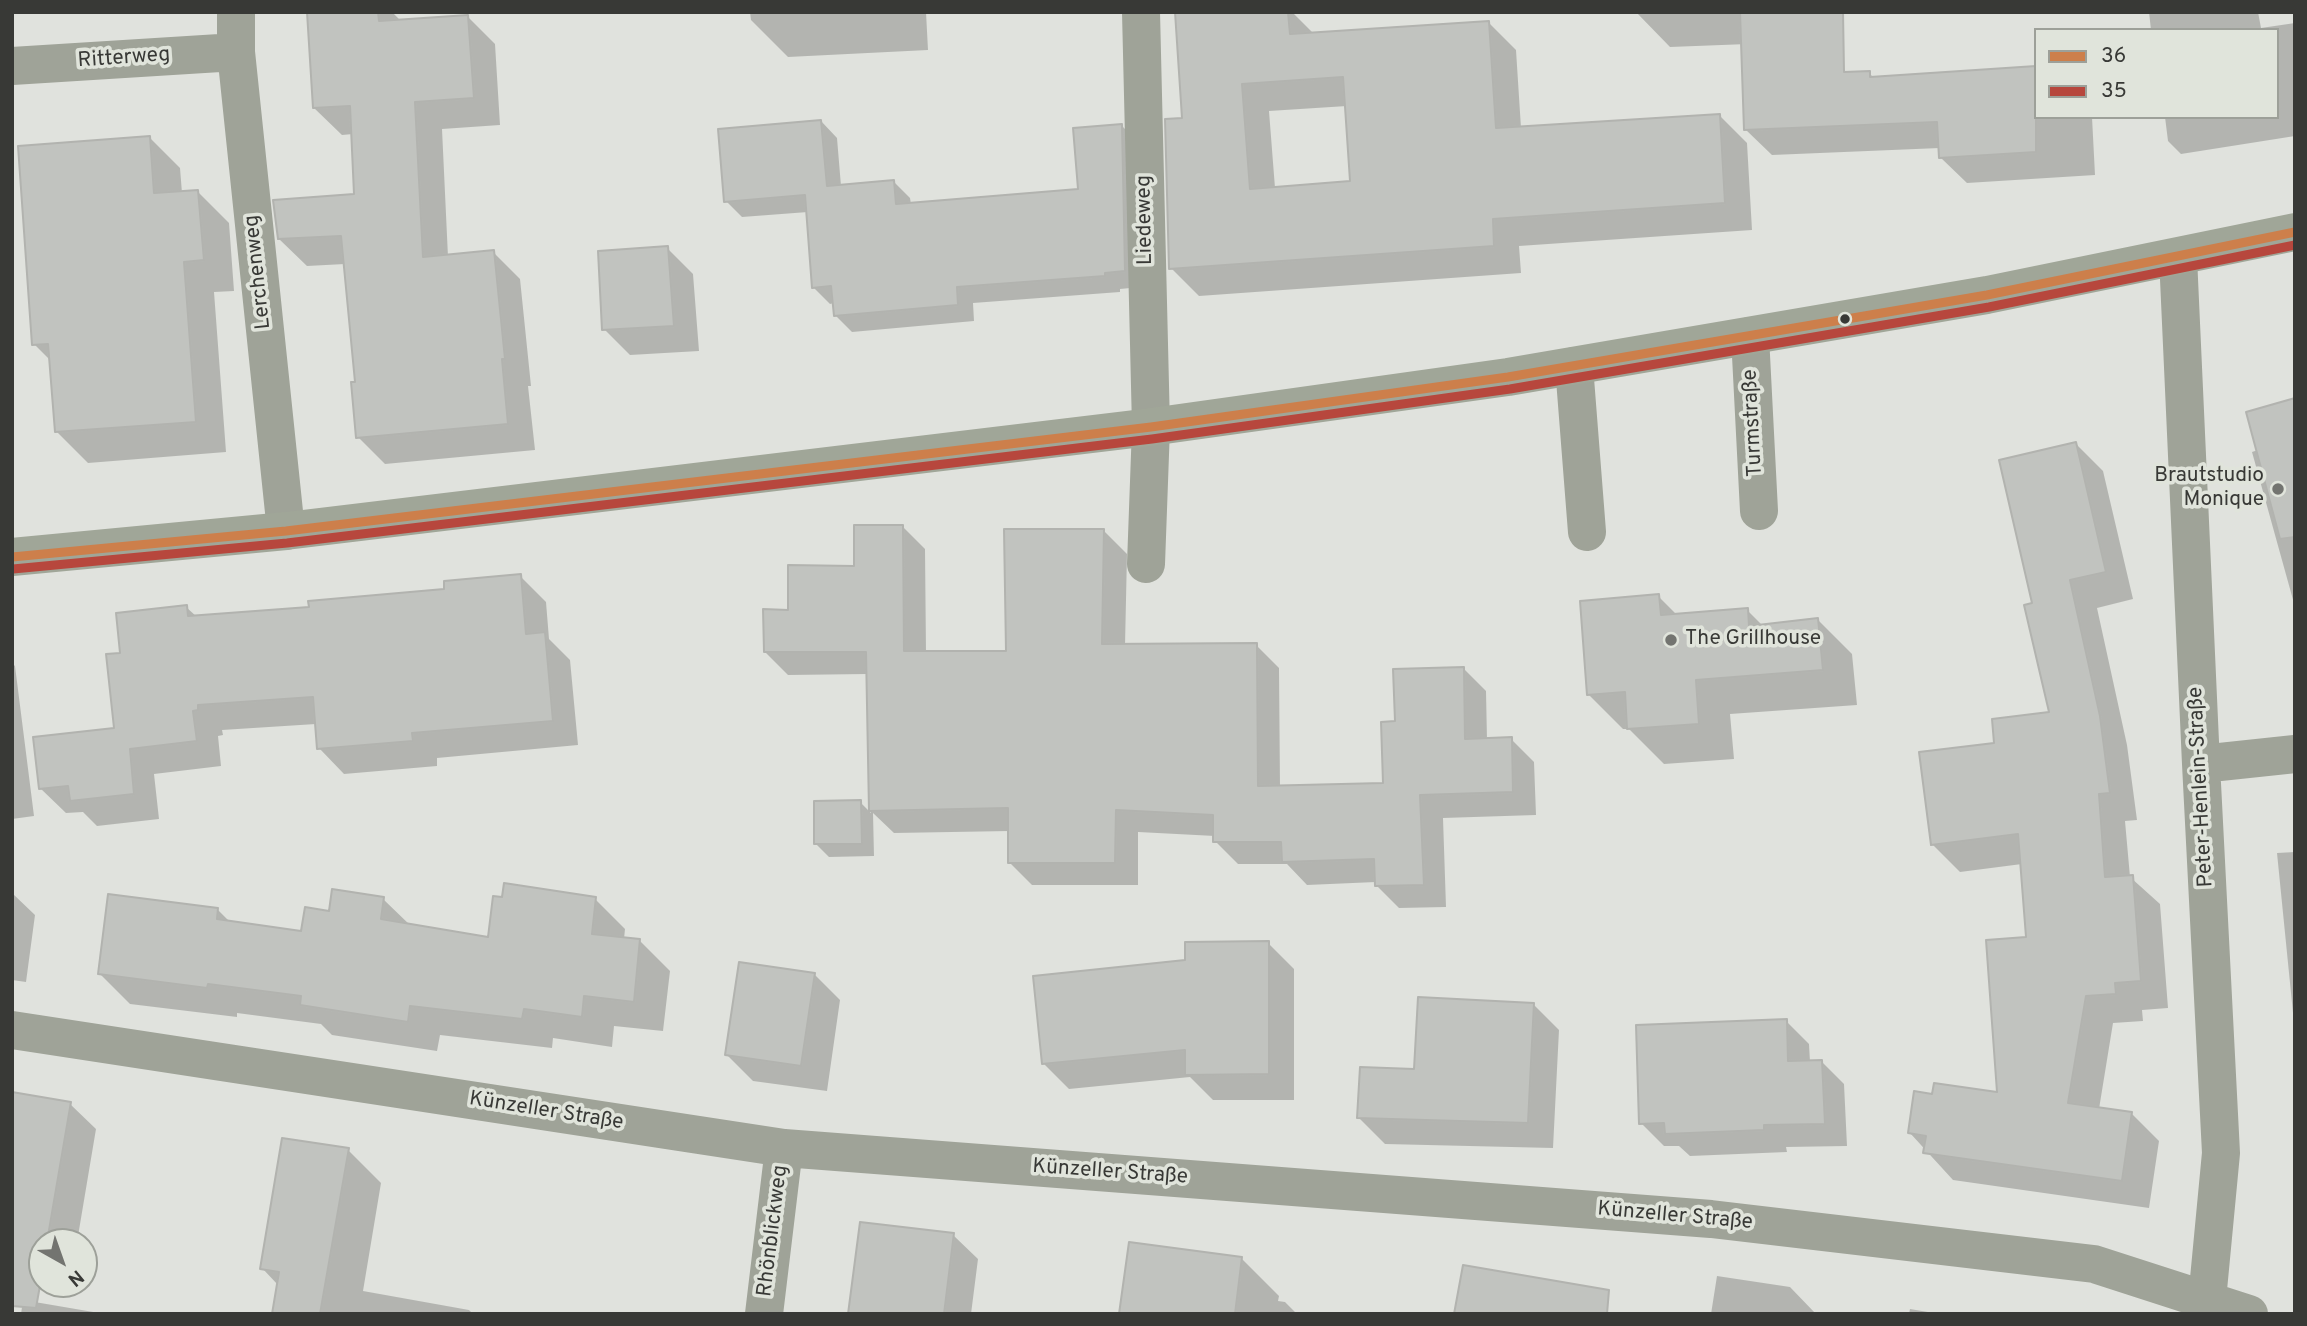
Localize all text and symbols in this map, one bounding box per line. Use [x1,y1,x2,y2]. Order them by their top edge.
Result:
legend [2034,28,2279,119]
street label: Ritterweg [77,43,171,75]
text: 36 [2101,43,2126,70]
text: 35 [2101,78,2127,105]
street label: Liedeweg [1133,175,1159,265]
street label: Lerchenweg [240,214,278,330]
unlabelled marker [1838,312,1852,326]
street label: Turmstraße [1739,369,1769,477]
place label: Brautstudio Monique [2154,464,2264,514]
marker: Brautstudio Monique [2270,481,2286,497]
place label: The Grillhouse [1685,627,1821,653]
marker: The Grillhouse [1663,632,1679,648]
street label: Peter-Henlein-Straße [2184,686,2220,888]
street label: Künzeller Straße [467,1087,625,1137]
street label: Künzeller Straße [1031,1155,1189,1191]
street label: Rhönblickweg [753,1164,795,1298]
street label: Künzeller Straße [1596,1198,1754,1236]
north arrow [28,1228,98,1298]
text: N [62,1264,88,1291]

